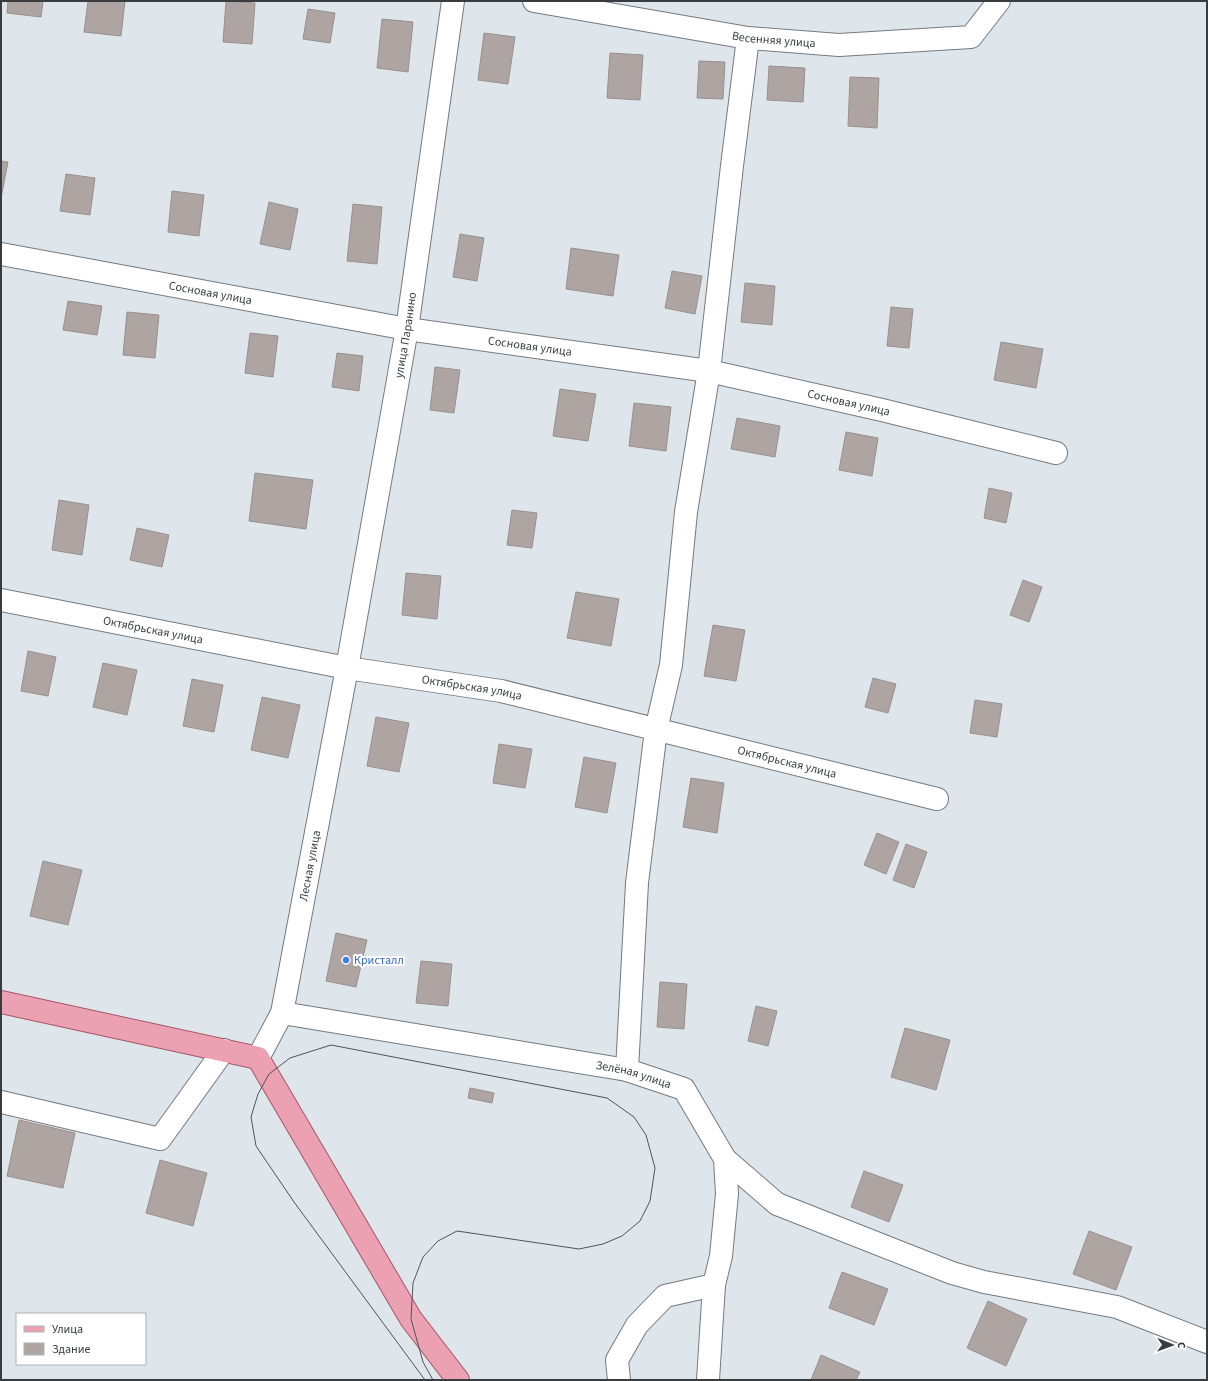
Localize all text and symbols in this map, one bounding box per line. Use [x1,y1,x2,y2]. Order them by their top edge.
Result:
street label: Весенняя улица [731,27,816,52]
street label: Сосновая улица [167,277,253,309]
street label: улица Паранино [390,291,421,380]
street label: Сосновая улица [487,332,573,360]
street label: Сосновая улица [806,385,892,420]
street label: Октябрьская улица [102,612,205,648]
street label: Октябрьская улица [421,671,524,704]
street label: Октябрьская улица [736,741,838,782]
street label: Лесная улица [295,829,325,902]
place label: Кристалл [354,952,404,969]
marker: Кристалл [341,955,351,965]
street label: Зелёная улица [594,1056,674,1093]
legend [16,1313,146,1365]
text: Улица [52,1321,83,1338]
north arrow [1152,1325,1192,1365]
text: Здание [52,1341,91,1358]
text: С [1174,1342,1189,1349]

